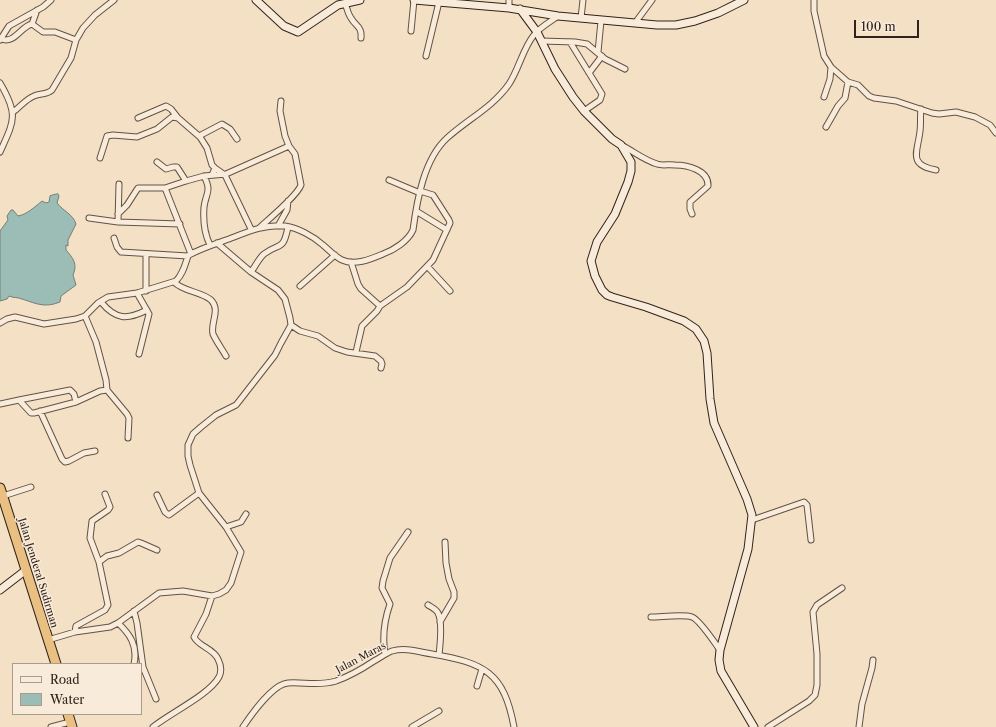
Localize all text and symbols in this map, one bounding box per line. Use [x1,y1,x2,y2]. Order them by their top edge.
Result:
scale bar [856,12,921,38]
text: 100 m [861,19,896,34]
street label: Jalan Jenderal Sudirman [16,517,60,629]
street label: Jalan Maras [334,640,388,676]
legend [12,663,142,715]
text: Road [50,672,80,687]
text: Water [50,692,84,707]

